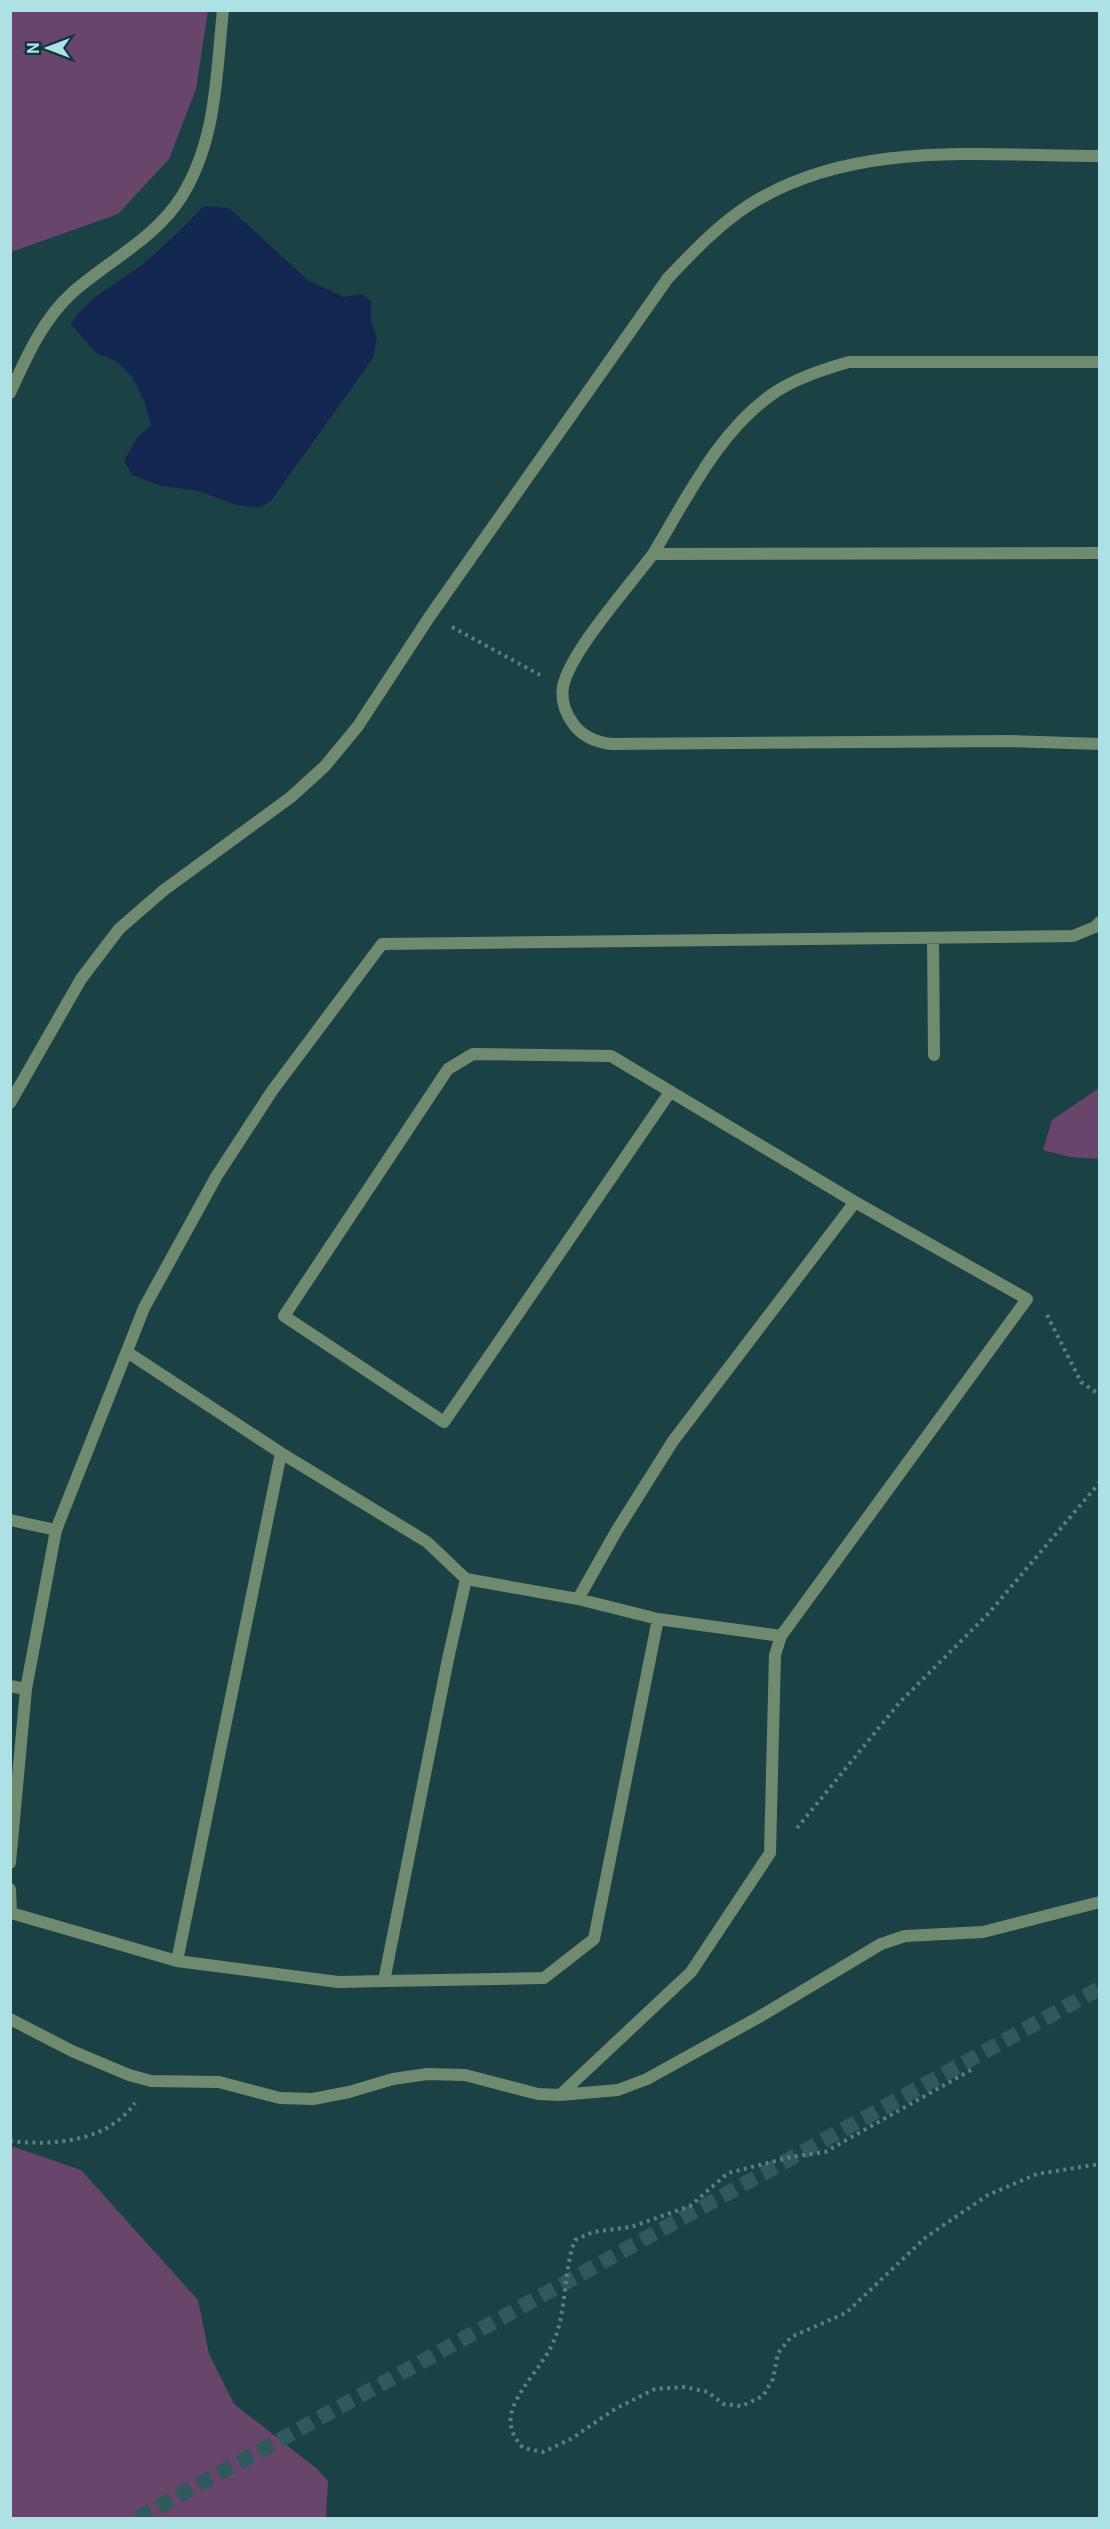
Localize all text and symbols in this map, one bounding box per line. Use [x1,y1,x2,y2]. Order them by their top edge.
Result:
north arrow [18,18,78,78]
text: N [24,42,43,54]

